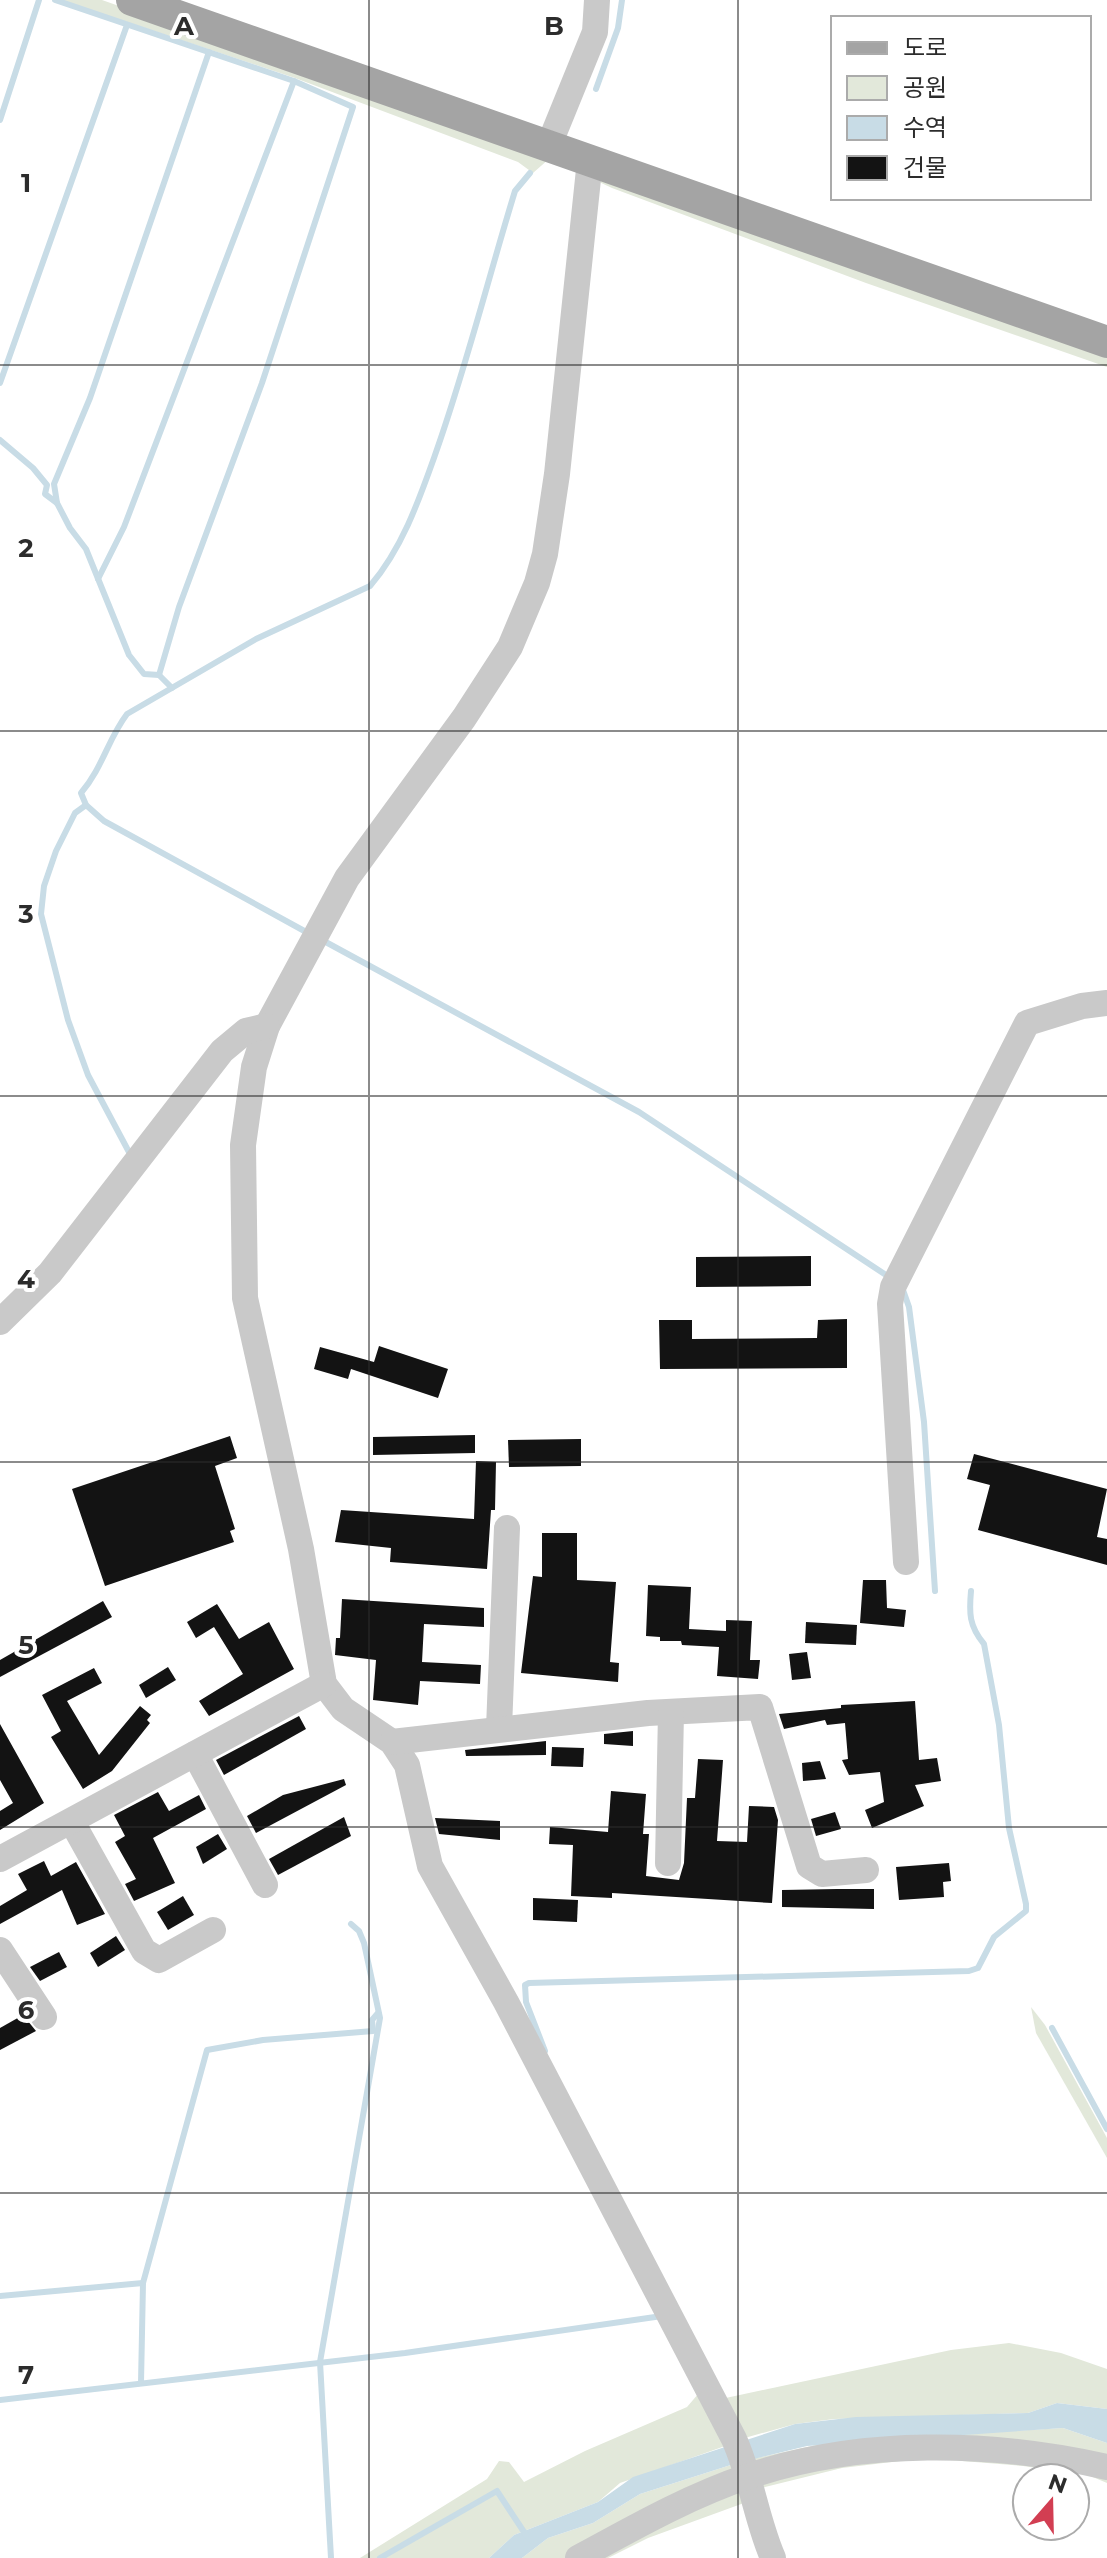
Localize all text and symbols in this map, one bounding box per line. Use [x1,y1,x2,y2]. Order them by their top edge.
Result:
text: A [173,10,195,42]
text: B [544,10,564,42]
legend [831,16,1091,200]
text: 도로 [903,33,947,62]
text: 공원 [903,73,947,102]
text: 수역 [903,113,947,142]
text: 건물 [903,153,947,182]
text: 1 [21,167,31,199]
text: 2 [18,532,34,564]
text: 3 [17,898,34,930]
text: 4 [17,1263,35,1295]
text: 5 [18,1629,34,1661]
text: 6 [18,1994,35,2026]
text: 7 [18,2359,34,2391]
north arrow [1011,2462,1091,2542]
text: N [1045,2468,1071,2499]

